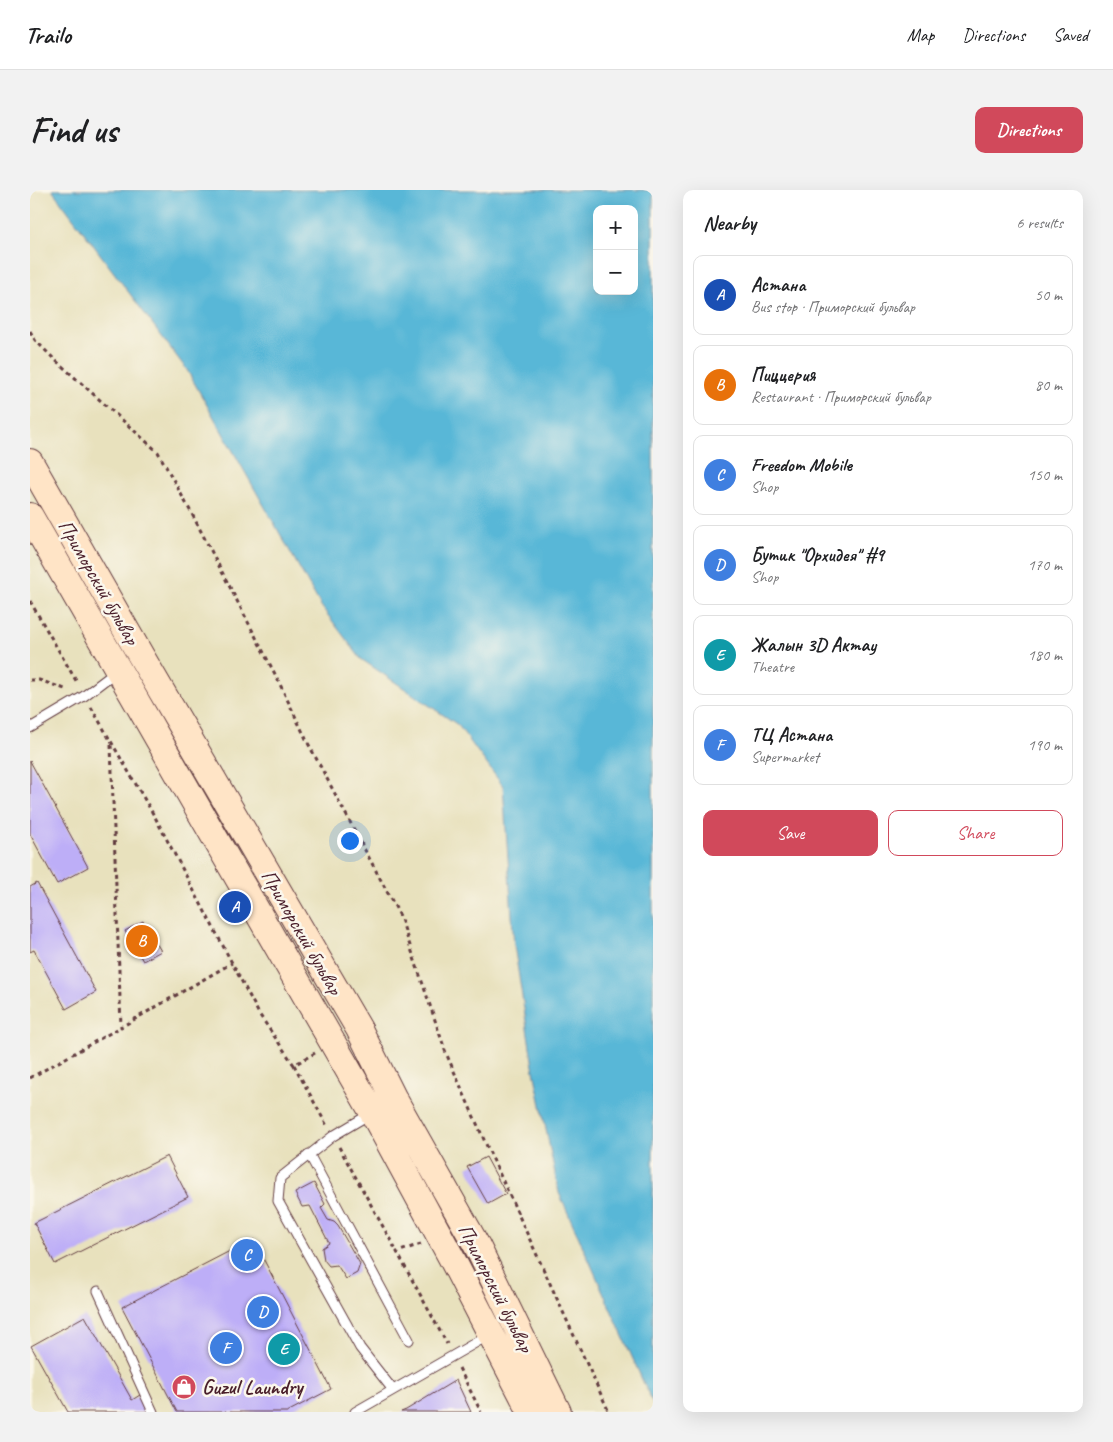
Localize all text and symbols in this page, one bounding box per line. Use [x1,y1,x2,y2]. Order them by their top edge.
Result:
text: Trailo [25,20,71,50]
text: Map [907,24,934,46]
text: Directions [962,24,1025,46]
text: Saved [1053,24,1088,46]
button: Directions [975,107,1083,153]
text: Find us [30,108,117,153]
map controls [593,205,638,295]
button: + [593,205,638,250]
text: Nearby [703,210,756,236]
text: 6 results [1016,213,1063,233]
button: − [593,250,638,295]
text: Астана [751,273,806,297]
text: A [716,285,724,305]
text: 50 m [1035,285,1062,305]
text: Bus stop · Приморский бульвар [751,297,915,317]
text: Пиццерия [751,363,815,387]
text: B [716,375,724,395]
text: 80 m [1035,375,1062,395]
text: Restaurant · Приморский бульвар [751,387,931,407]
text: Freedom Mobile [751,453,852,477]
text: C [716,465,724,485]
text: 150 m [1028,465,1062,485]
text: Shop [751,477,778,497]
street label: Приморский бульвар [53,515,146,650]
text: Бутик "Орхидея" #9 [751,543,884,567]
text: D [715,555,725,575]
text: 170 m [1028,555,1062,575]
text: Shop [751,567,778,587]
text: Жалын 3D Актау [751,633,876,657]
text: E [716,645,724,665]
text: 180 m [1028,645,1062,665]
text: Theatre [751,657,794,677]
text: ТЦ Астана [751,723,832,747]
text: F [716,735,724,755]
text: 190 m [1028,735,1062,755]
text: Supermarket [751,747,819,767]
button: Save [703,810,878,856]
button: Share [888,810,1063,856]
your location [337,828,363,854]
street label: Приморский бульвар [256,865,349,1000]
pin: A [219,888,251,926]
pin: B [126,922,158,960]
street label: Приморский бульвар [453,1219,540,1357]
pin: C [231,1236,263,1274]
pin: D [247,1293,279,1331]
pin: F [210,1329,242,1367]
pin: E [268,1330,300,1368]
shop icon: Guzul Laundry [171,1374,197,1400]
place label: Guzul Laundry [202,1374,305,1400]

